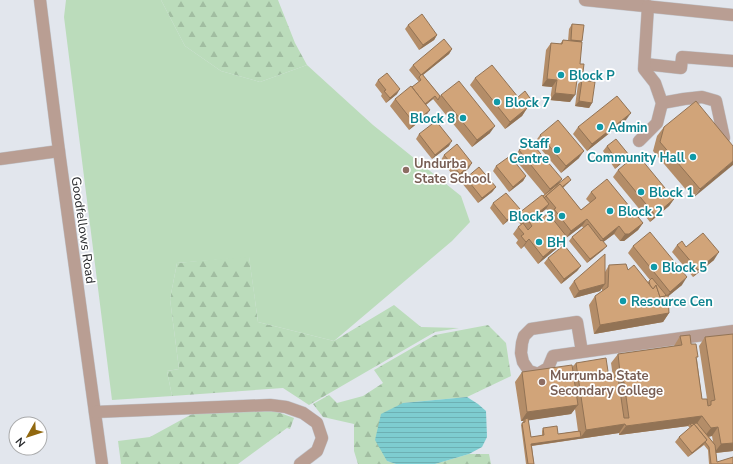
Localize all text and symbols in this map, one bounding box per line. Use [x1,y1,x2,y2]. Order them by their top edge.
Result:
place label: Block P [569,67,615,85]
marker: Block P [556,70,566,80]
place label: Block 7 [505,94,550,112]
marker: Block 7 [492,97,502,107]
place label: Block 8 [410,110,455,128]
marker: Block 8 [458,113,468,123]
place label: Admin [608,119,648,137]
marker: Admin [595,122,605,132]
place label: Staff Centre [509,135,549,168]
marker: Staff Centre [552,145,562,155]
place label: Community Hall [587,149,686,167]
marker: Community Hall [688,152,698,162]
place label: Undurba State School [414,155,492,188]
marker: Undurba State School [401,165,411,175]
street label: Goodfellows Road [67,175,99,285]
place label: Block 1 [649,184,694,202]
marker: Block 1 [636,187,646,197]
place label: Block 2 [618,203,663,221]
marker: Block 2 [605,206,615,216]
place label: Block 3 [509,208,554,226]
marker: Block 3 [557,211,567,221]
place label: BH [547,234,566,252]
marker: BH [534,237,544,247]
place label: Block 5 [662,259,707,277]
marker: Block 5 [649,262,659,272]
place label: Resource Cen [631,293,713,311]
marker: Resource Cen [618,296,628,306]
place label: Murrumba State Secondary College [550,367,663,400]
marker: Murrumba State Secondary College [537,377,547,387]
north arrow [8,416,48,456]
text: N [12,434,29,450]

